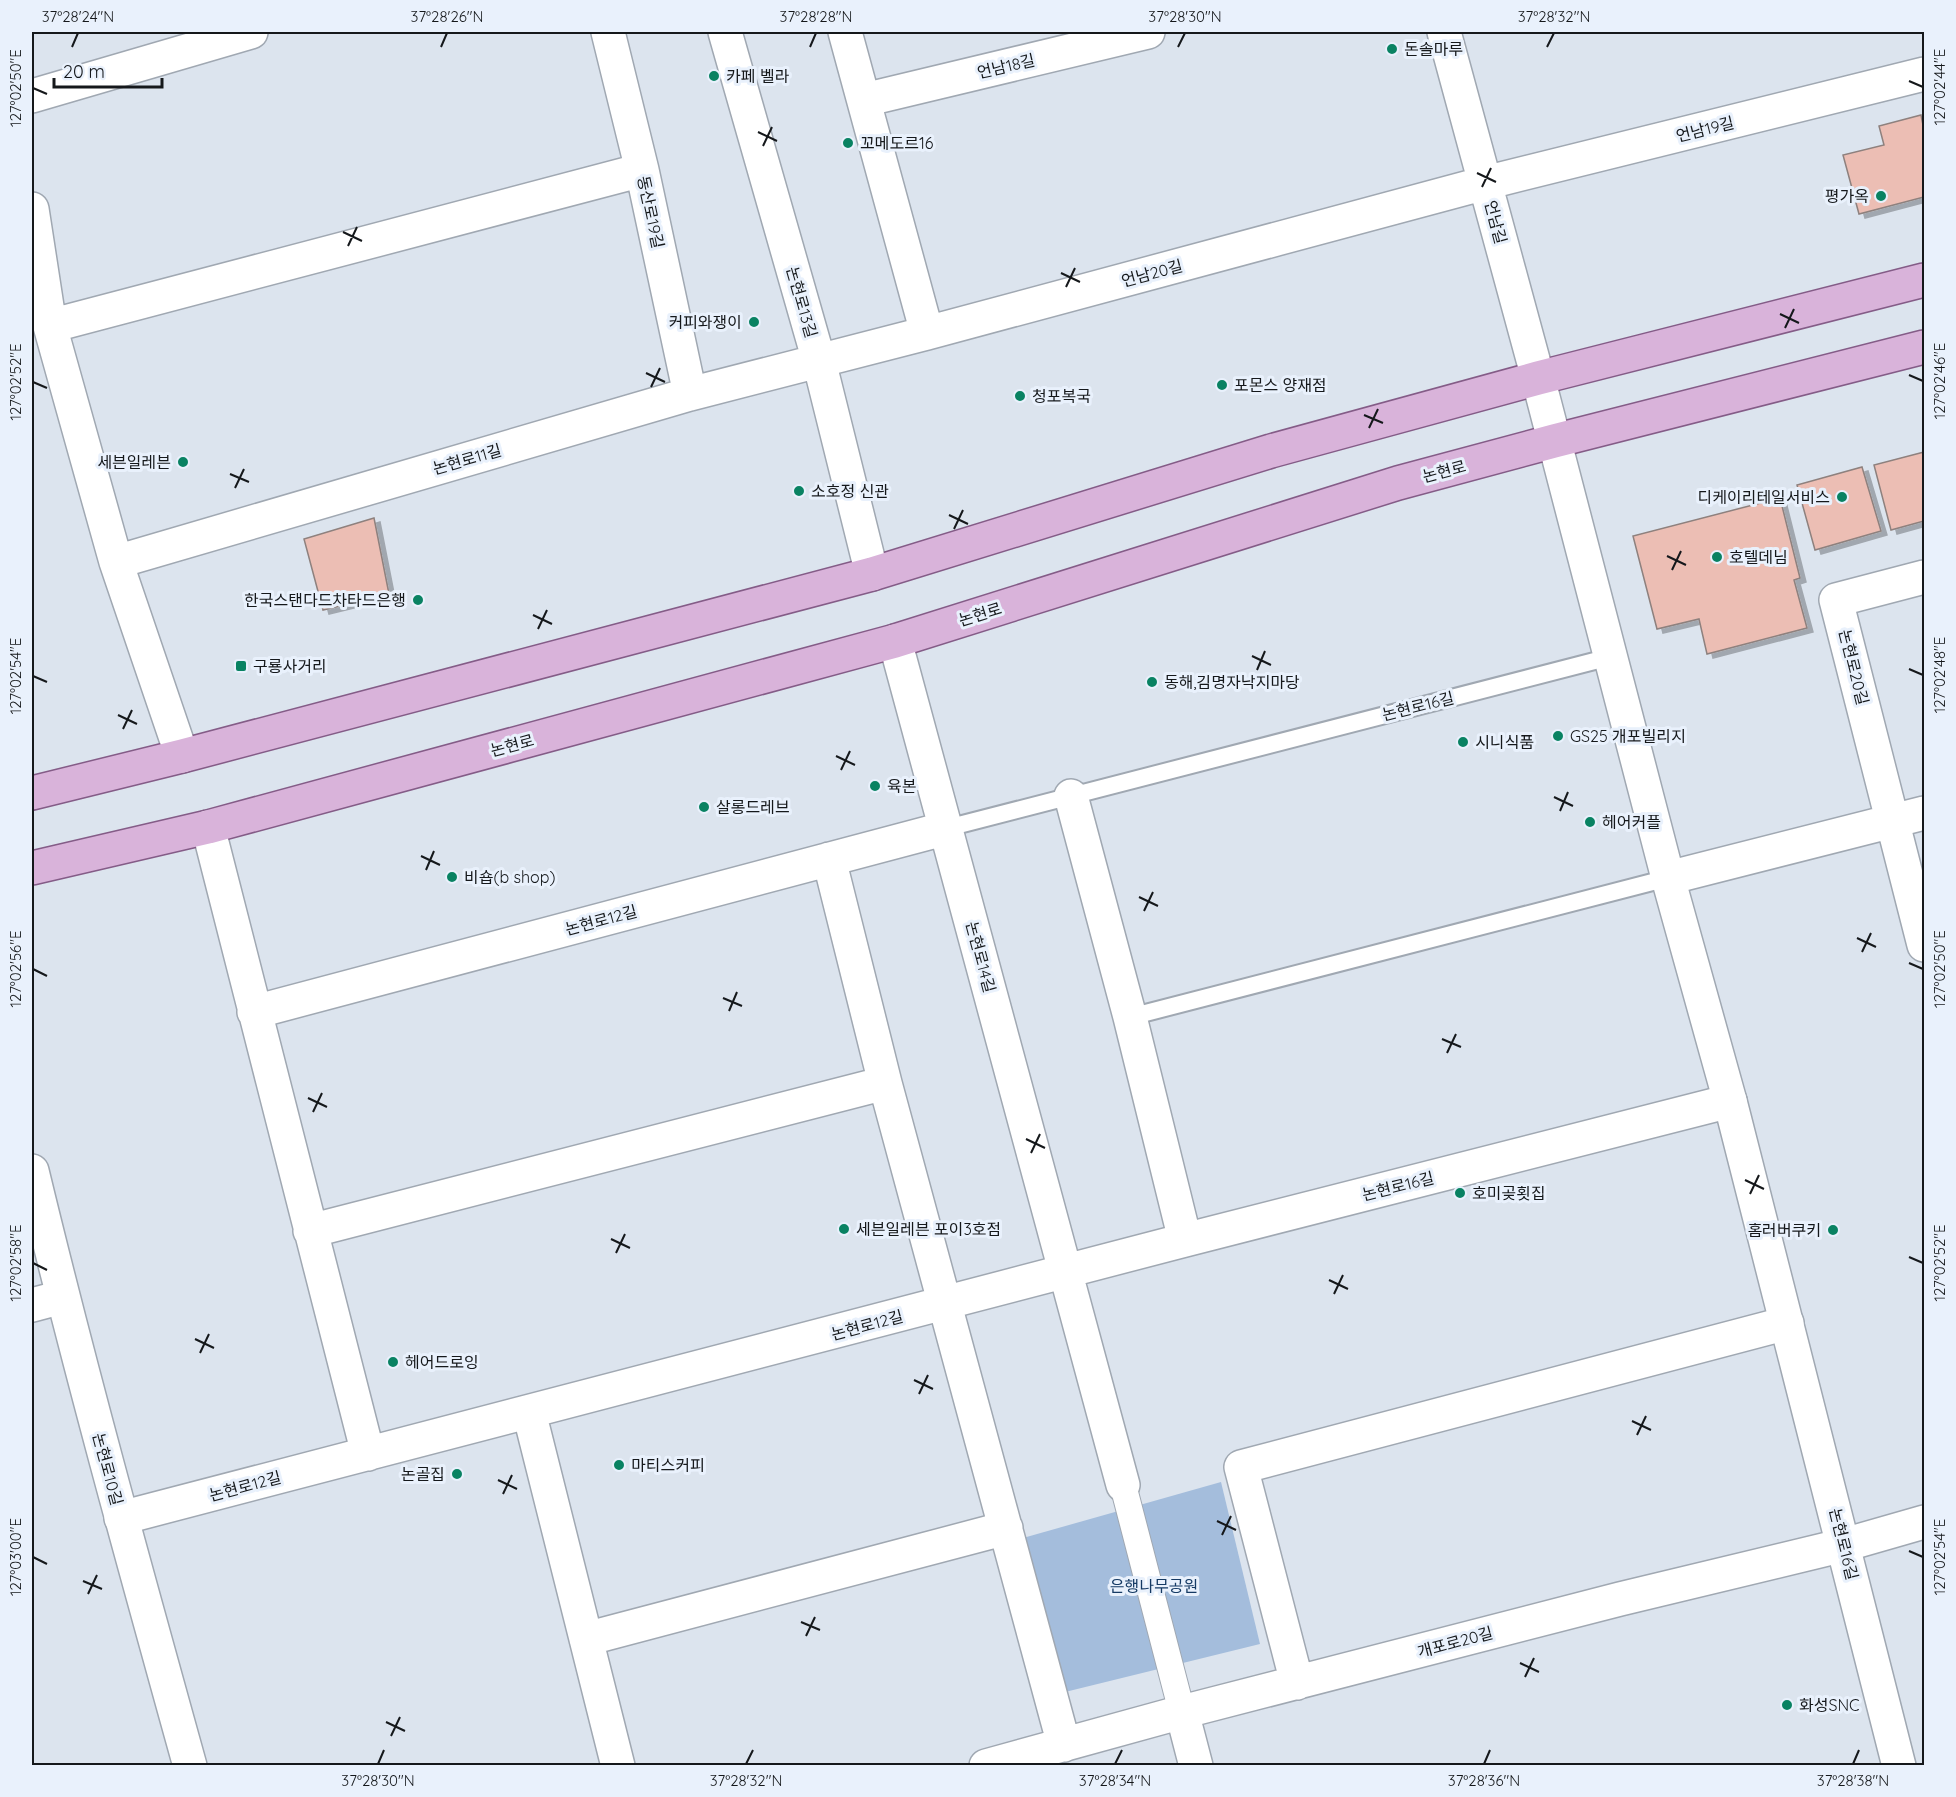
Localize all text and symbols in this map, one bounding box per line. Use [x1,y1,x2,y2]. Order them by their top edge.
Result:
text: 37°28'24"N [42,7,114,26]
text: 37°28'26"N [411,7,483,26]
text: 37°28'28"N [780,7,852,26]
text: 37°28'30"N [1148,7,1222,26]
text: 37°28'32"N [1518,7,1590,26]
place label: 돈솔마루 [1404,39,1463,59]
marker: 돈솔마루 [1385,42,1399,56]
text: 127°02'50"E [6,49,25,127]
text: 127°02'44"E [1930,49,1949,125]
street label: 언남18길 [975,50,1037,82]
scale bar [54,51,162,89]
text: 20 m [63,60,105,83]
place label: 카페 벨라 [726,66,790,86]
marker: 카페 벨라 [707,69,721,83]
street label: 언남19길 [1674,112,1736,146]
place label: 꼬메도르16 [860,133,934,153]
marker: 꼬메도르16 [841,136,855,150]
street label: 동산로19길 [634,174,668,250]
place label: 평가옥 [1825,186,1869,206]
marker: 평가옥 [1874,189,1888,203]
street label: 언남길 [1481,198,1511,246]
street label: 언남20길 [1119,255,1185,291]
street label: 논현로13길 [782,264,822,340]
place label: 커피와쟁이 [668,312,742,332]
marker: 커피와쟁이 [747,315,761,329]
text: 127°02'52"E [6,343,25,421]
text: 127°02'46"E [1930,343,1949,419]
place label: 포몬스 양재점 [1234,375,1327,395]
marker: 포몬스 양재점 [1215,378,1229,392]
place label: 청포복국 [1032,386,1091,406]
marker: 청포복국 [1013,389,1027,403]
street label: 논현로11길 [430,440,504,478]
place label: 세븐일레븐 [97,452,171,472]
marker: 세븐일레븐 [176,455,190,469]
street label: 논현로 [1420,456,1468,486]
place label: 소호정 신관 [811,481,889,501]
marker: 소호정 신관 [792,484,806,498]
place label: 디케이리테일서비스 [1698,487,1830,507]
marker: 디케이리테일서비스 [1835,490,1849,504]
place label: 호텔데님 [1729,547,1788,567]
marker: 호텔데님 [1710,550,1724,564]
place label: 한국스탠다드차타드은행 [244,590,406,610]
marker: 한국스탠다드차타드은행 [411,593,425,607]
street label: 논현로 [956,598,1004,630]
street label: 논현로20길 [1835,627,1873,707]
text: 127°02'48"E [1930,637,1949,713]
text: 127°02'54"E [6,638,25,714]
place label: 구룡사거리 [253,656,327,676]
marker: 구룡사거리 [234,659,248,673]
place label: 동해,김명자낙지마당 [1164,672,1300,692]
marker: 동해,김명자낙지마당 [1145,675,1159,689]
street label: 논현로16길 [1380,687,1456,725]
place label: GS25 개포빌리지 [1570,726,1686,746]
marker: GS25 개포빌리지 [1551,729,1565,743]
street label: 논현로 [488,730,536,760]
place label: 시니식품 [1475,732,1534,752]
marker: 시니식품 [1456,735,1470,749]
place label: 육본 [887,776,916,796]
marker: 육본 [868,779,882,793]
place label: 살롱드레브 [716,797,790,817]
marker: 살롱드레브 [697,800,711,814]
place label: 헤어커플 [1602,812,1661,832]
marker: 헤어커플 [1583,815,1597,829]
place label: 비숍(b shop) [464,867,555,887]
marker: 비숍(b shop) [445,870,459,884]
street label: 논현로12길 [563,901,639,939]
street label: 논현로14길 [962,919,1000,995]
text: 127°02'50"E [1930,930,1949,1008]
text: 127°02'56"E [6,931,25,1007]
street label: 논현로16길 [1360,1167,1436,1205]
place label: 호미곶횟집 [1472,1183,1546,1203]
marker: 호미곶횟집 [1453,1186,1467,1200]
place label: 세븐일레븐 포이3호점 [856,1219,1001,1239]
place label: 홈러버쿠키 [1747,1220,1821,1240]
marker: 세븐일레븐 포이3호점 [837,1222,851,1236]
marker: 홈러버쿠키 [1826,1223,1840,1237]
text: 127°02'52"E [1930,1224,1949,1302]
text: 127°02'58"E [6,1225,25,1301]
street label: 논현로12길 [829,1306,905,1344]
place label: 헤어드로잉 [405,1352,479,1372]
marker: 헤어드로잉 [386,1355,400,1369]
street label: 논현로10길 [89,1431,127,1507]
place label: 마티스커피 [631,1455,705,1475]
marker: 마티스커피 [612,1458,626,1472]
place label: 논골집 [401,1464,445,1484]
street label: 논현로12길 [207,1467,283,1505]
marker: 논골집 [450,1467,464,1481]
street label: 논현로16길 [1825,1506,1863,1582]
text: 127°03'00"E [6,1518,25,1596]
text: 127°02'54"E [1930,1519,1949,1595]
park label: 은행나무공원 [1110,1576,1198,1596]
street label: 개포로20길 [1415,1622,1495,1662]
place label: 화성SNC [1799,1695,1860,1715]
marker: 화성SNC [1780,1698,1794,1712]
text: 37°28'30"N [341,1771,415,1790]
text: 37°28'32"N [710,1771,782,1790]
text: 37°28'34"N [1079,1771,1151,1790]
text: 37°28'36"N [1448,1771,1520,1790]
text: 37°28'38"N [1817,1771,1889,1790]

